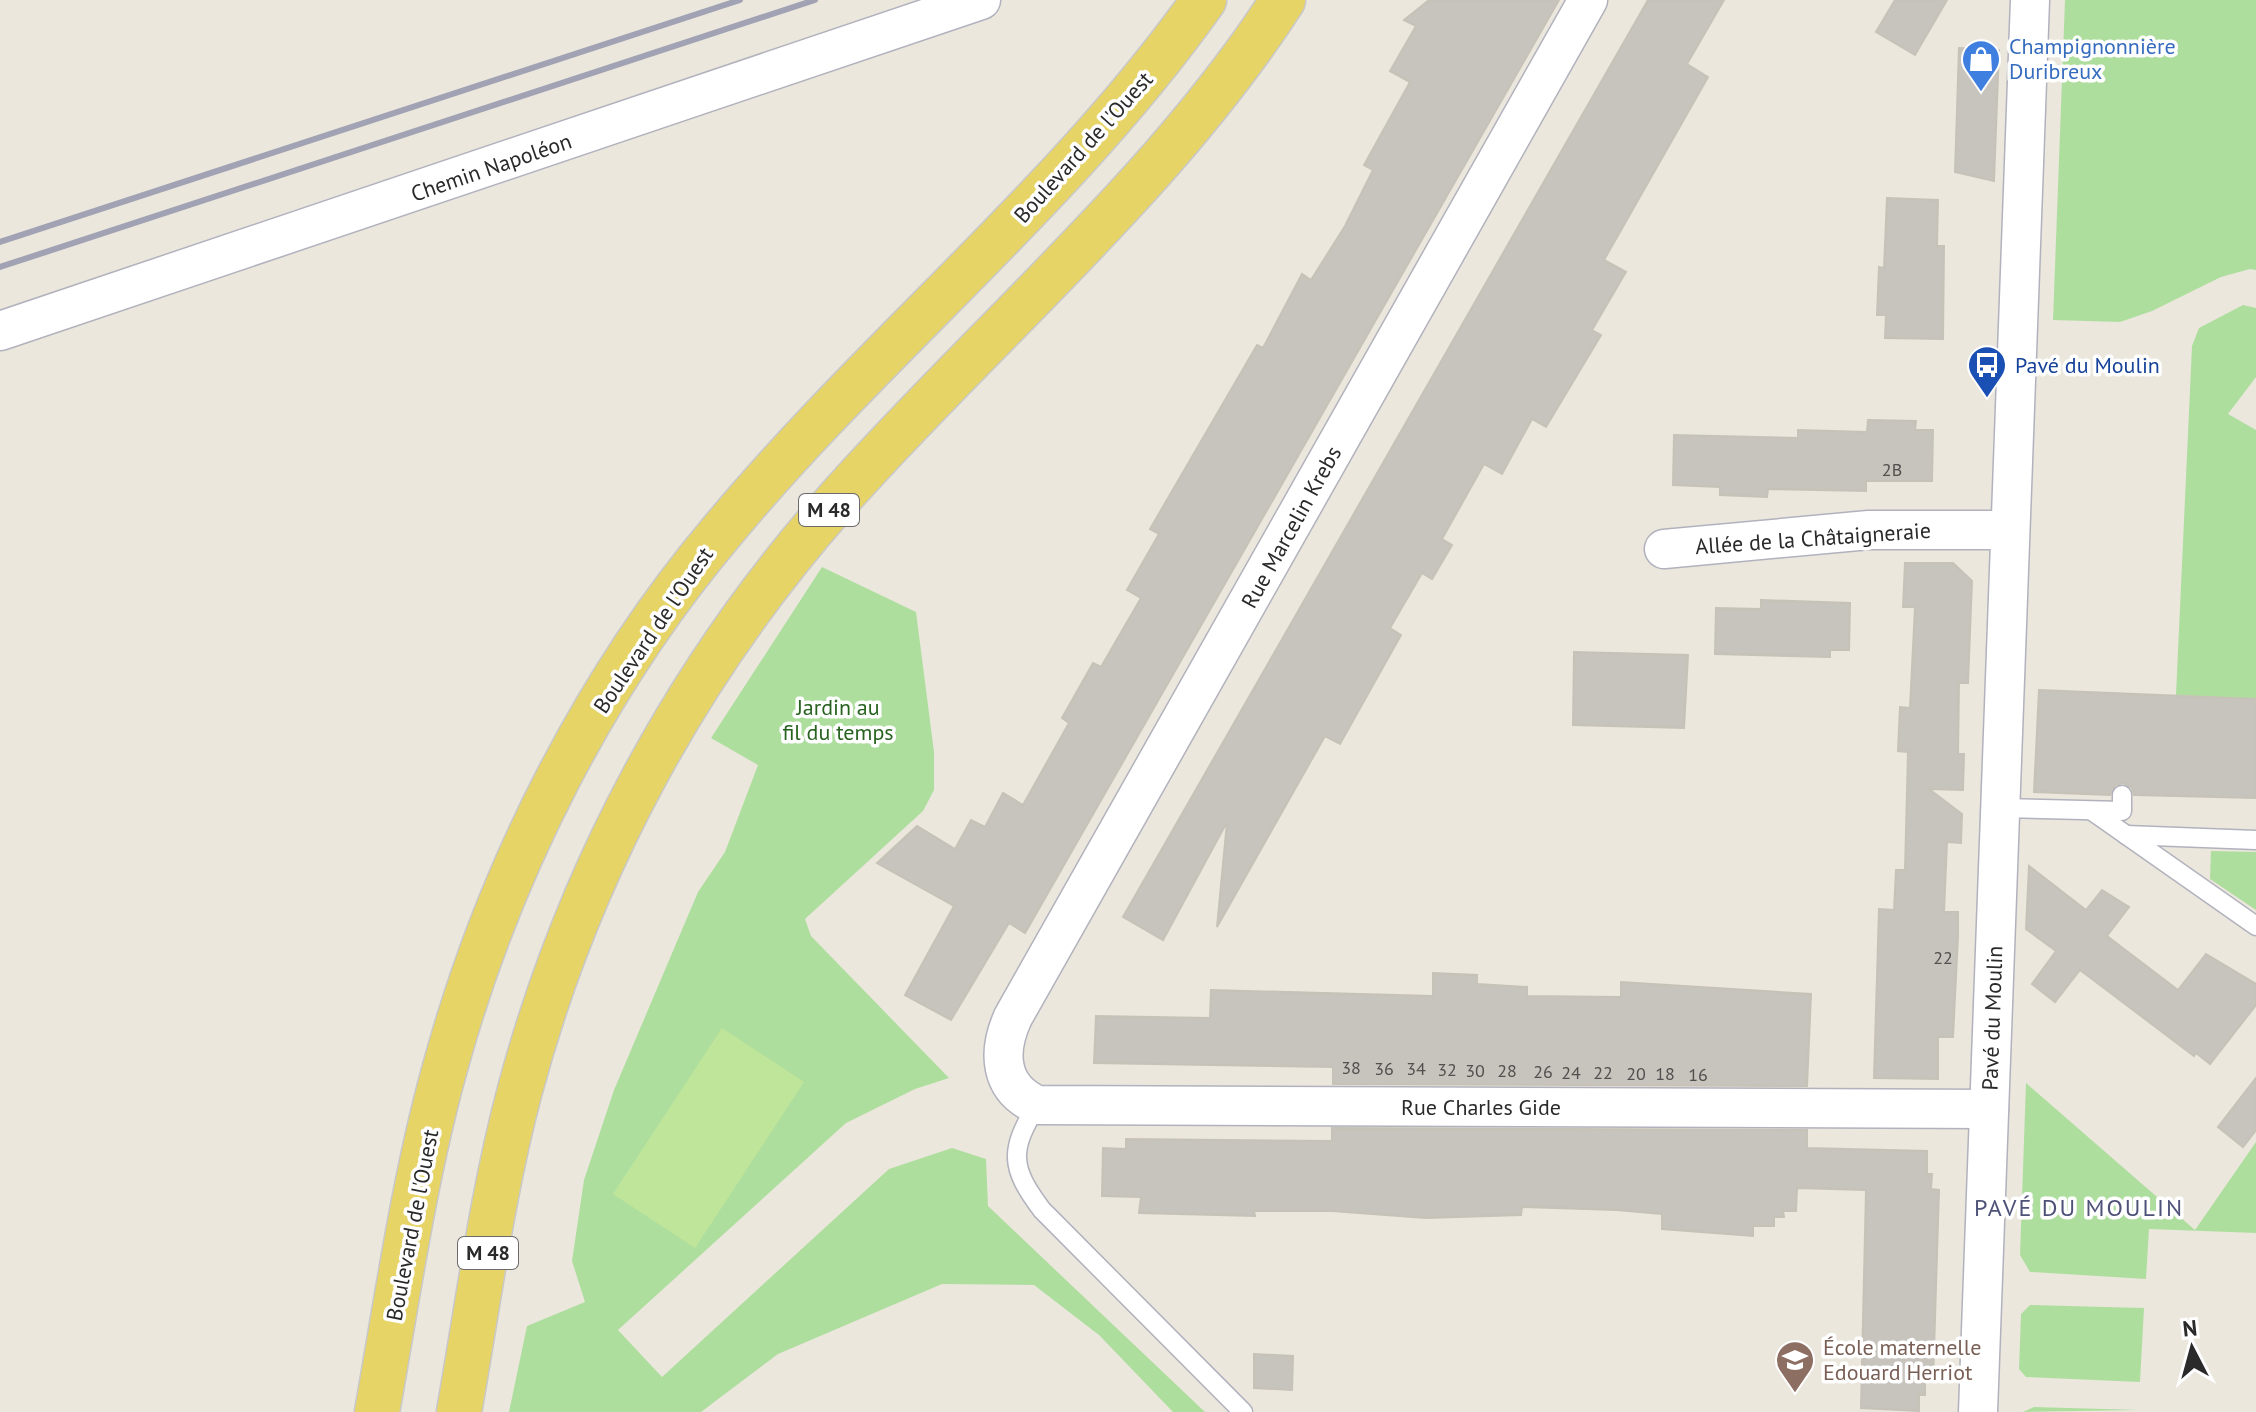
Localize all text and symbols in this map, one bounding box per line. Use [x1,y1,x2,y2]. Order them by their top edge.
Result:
place label: Champignonnière Duribreux [2009,32,2176,85]
shop icon: Champignonnière Duribreux [1960,38,2002,93]
street label: Boulevard de l'Ouest [1008,65,1159,229]
street label: Chemin Napoléon [407,126,575,208]
bus stop icon: Pavé du Moulin [1966,344,2008,399]
place label: Pavé du Moulin [2015,351,2160,379]
street label: Rue Marcelin Krebs [1235,441,1347,613]
house number: 2B [1882,458,1902,481]
road number: M 48 [799,494,859,526]
street label: Allée de la Châtaigneraie [1694,516,1932,560]
street label: Boulevard de l'Ouest [587,541,719,718]
park label: Jardin au fil du temps [782,693,894,746]
street label: Pavé du Moulin [1975,945,2009,1091]
house number: 22 [1933,946,1953,969]
house number: 38 [1341,1056,1361,1079]
house number: 36 [1374,1057,1394,1080]
house number: 34 [1406,1057,1426,1080]
house number: 32 [1437,1058,1457,1081]
house number: 30 [1465,1059,1485,1082]
house number: 28 [1497,1059,1517,1082]
house number: 26 [1533,1060,1553,1083]
house number: 24 [1561,1061,1581,1084]
house number: 22 [1593,1061,1613,1084]
house number: 20 [1626,1062,1646,1085]
house number: 18 [1655,1062,1675,1085]
house number: 16 [1688,1063,1708,1086]
street label: Rue Charles Gide [1401,1093,1561,1121]
street label: Boulevard de l'Ouest [380,1126,444,1323]
district label: PAVÉ DU MOULIN [1974,1192,2184,1223]
road number: M 48 [458,1237,518,1269]
north arrow [2152,1308,2232,1388]
text: N [2181,1313,2199,1343]
place label: École maternelle Edouard Herriot [1823,1333,1981,1386]
school or university icon: École maternelle Edouard Herriot [1774,1339,1816,1394]

